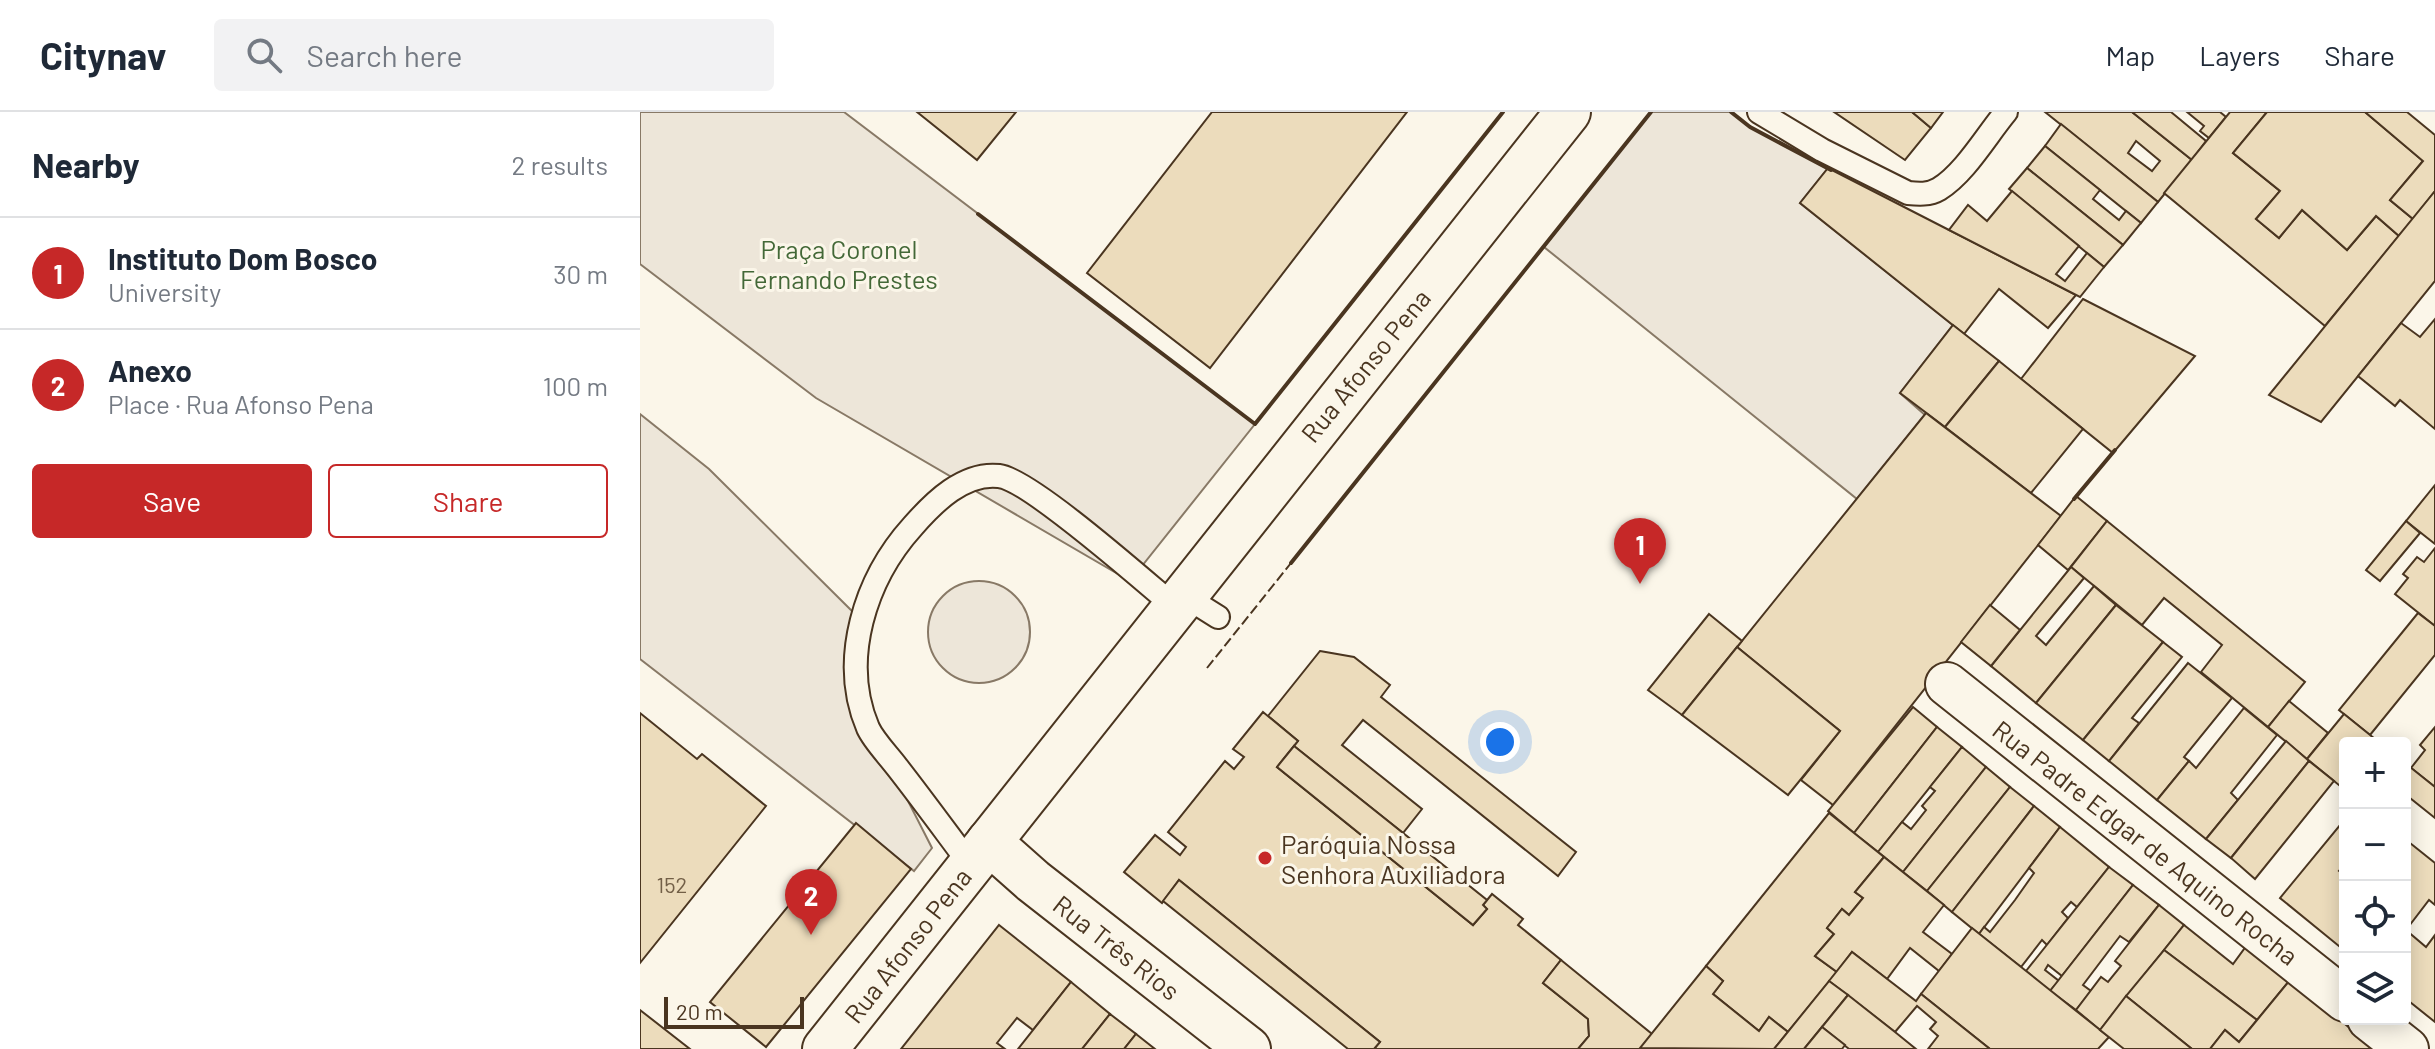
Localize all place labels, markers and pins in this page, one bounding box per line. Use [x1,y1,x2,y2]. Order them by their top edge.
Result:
pin: 1 [1614,518,1666,584]
place label: Paróquia Nossa Senhora Auxiliadora [1281,828,1506,889]
marker: Paróquia Nossa Senhora Auxiliadora [1256,849,1274,867]
pin: 2 [785,869,837,935]

